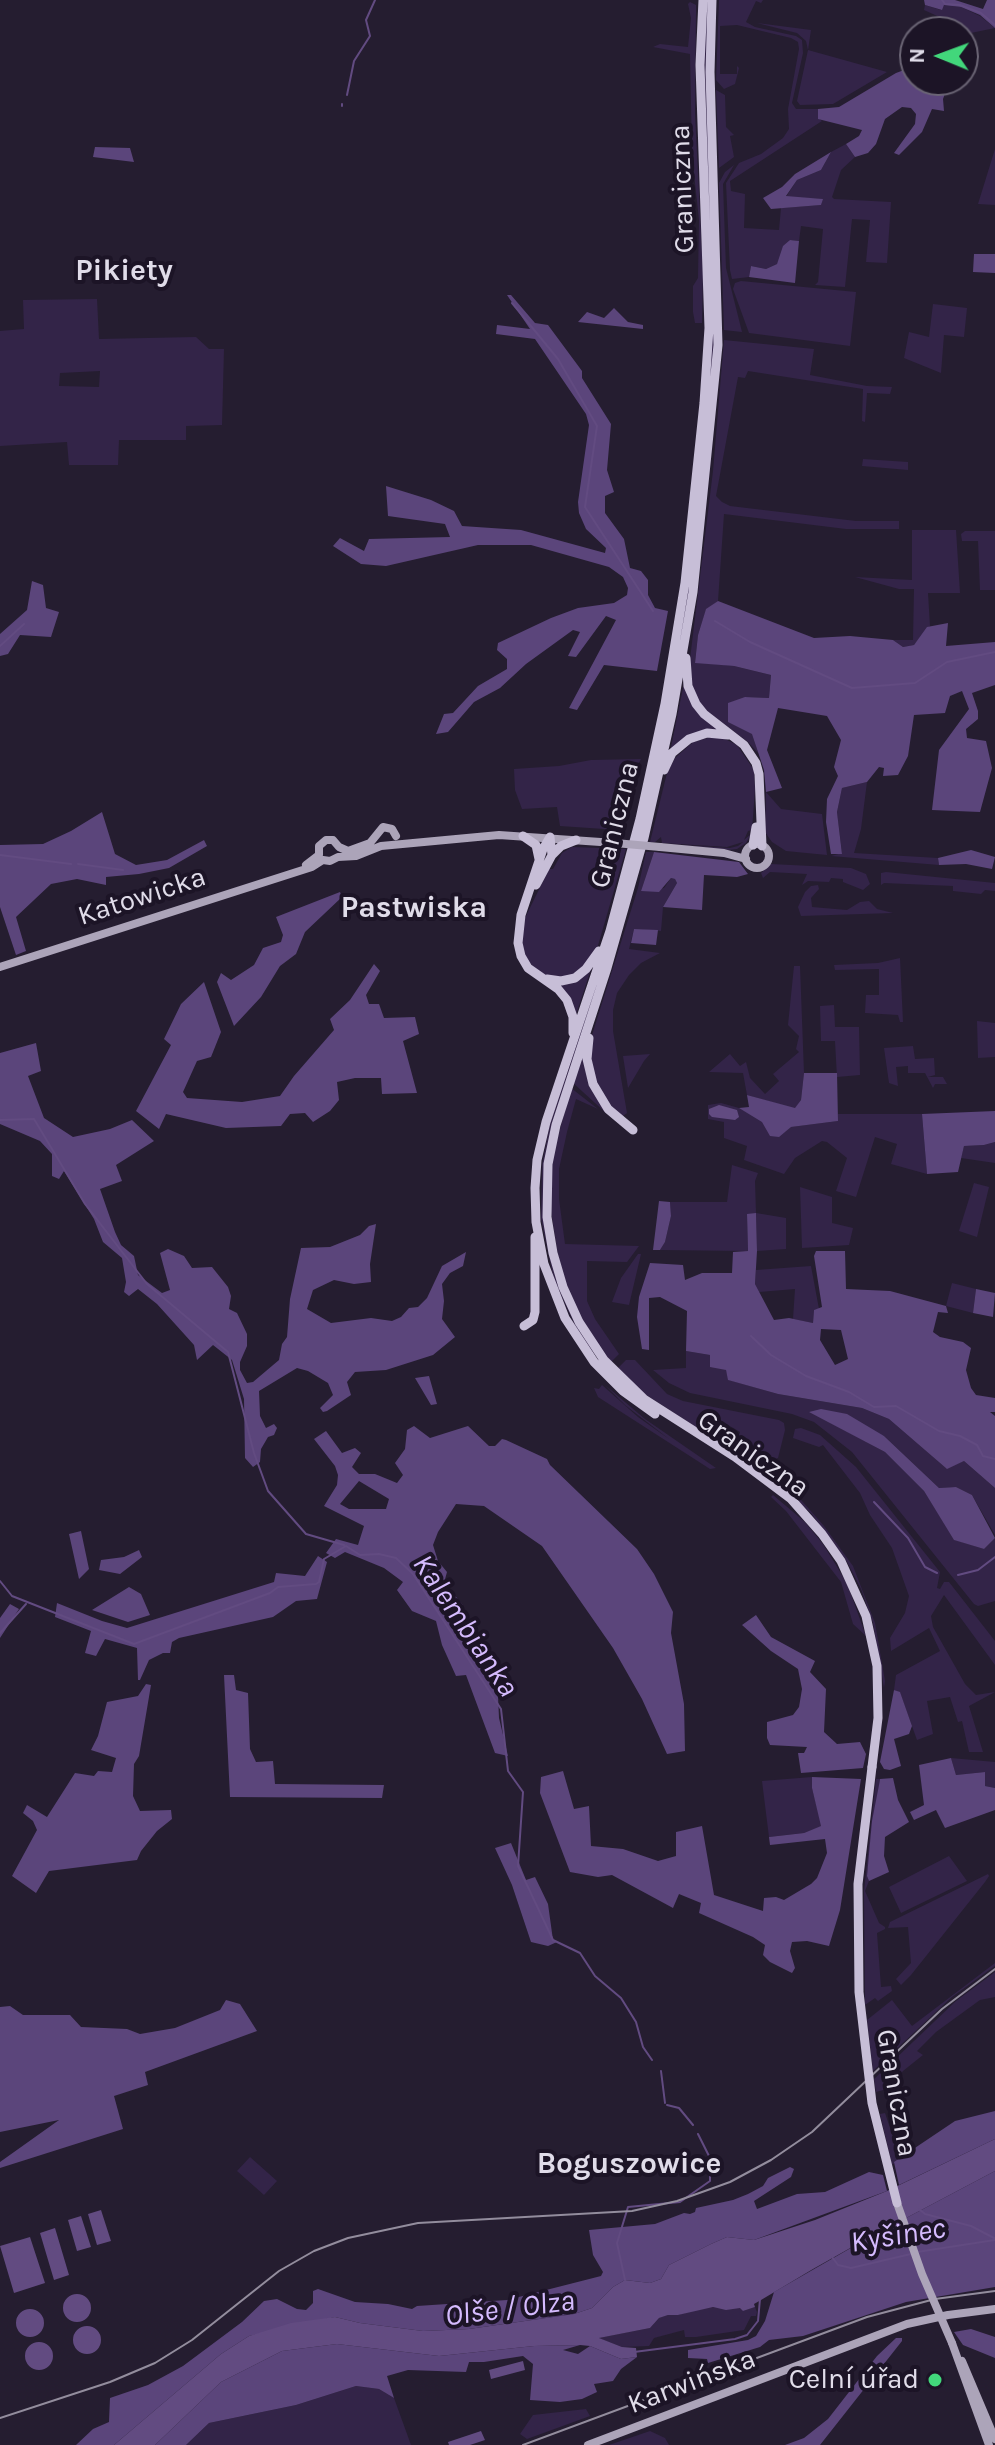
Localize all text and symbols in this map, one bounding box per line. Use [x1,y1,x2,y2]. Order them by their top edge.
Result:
north arrow [899,16,979,96]
text: N [904,47,930,64]
street label: Graniczna [664,124,702,254]
district label: Pikiety [75,253,173,289]
street label: Graniczna [583,758,647,892]
street label: Katowicka [74,861,210,933]
district label: Pastwiska [341,890,487,926]
street label: Graniczna [691,1403,815,1505]
water label: Kalembianka [404,1548,526,1704]
street label: Graniczna [868,2027,924,2159]
district label: Boguszowice [537,2146,721,2182]
water label: Kyšinec [848,2211,948,2261]
water label: Olše / Olza [443,2283,577,2335]
street label: Karwińska [623,2342,761,2422]
place label: Celní úřad [789,2363,919,2397]
marker: Celní úřad [926,2371,944,2389]

